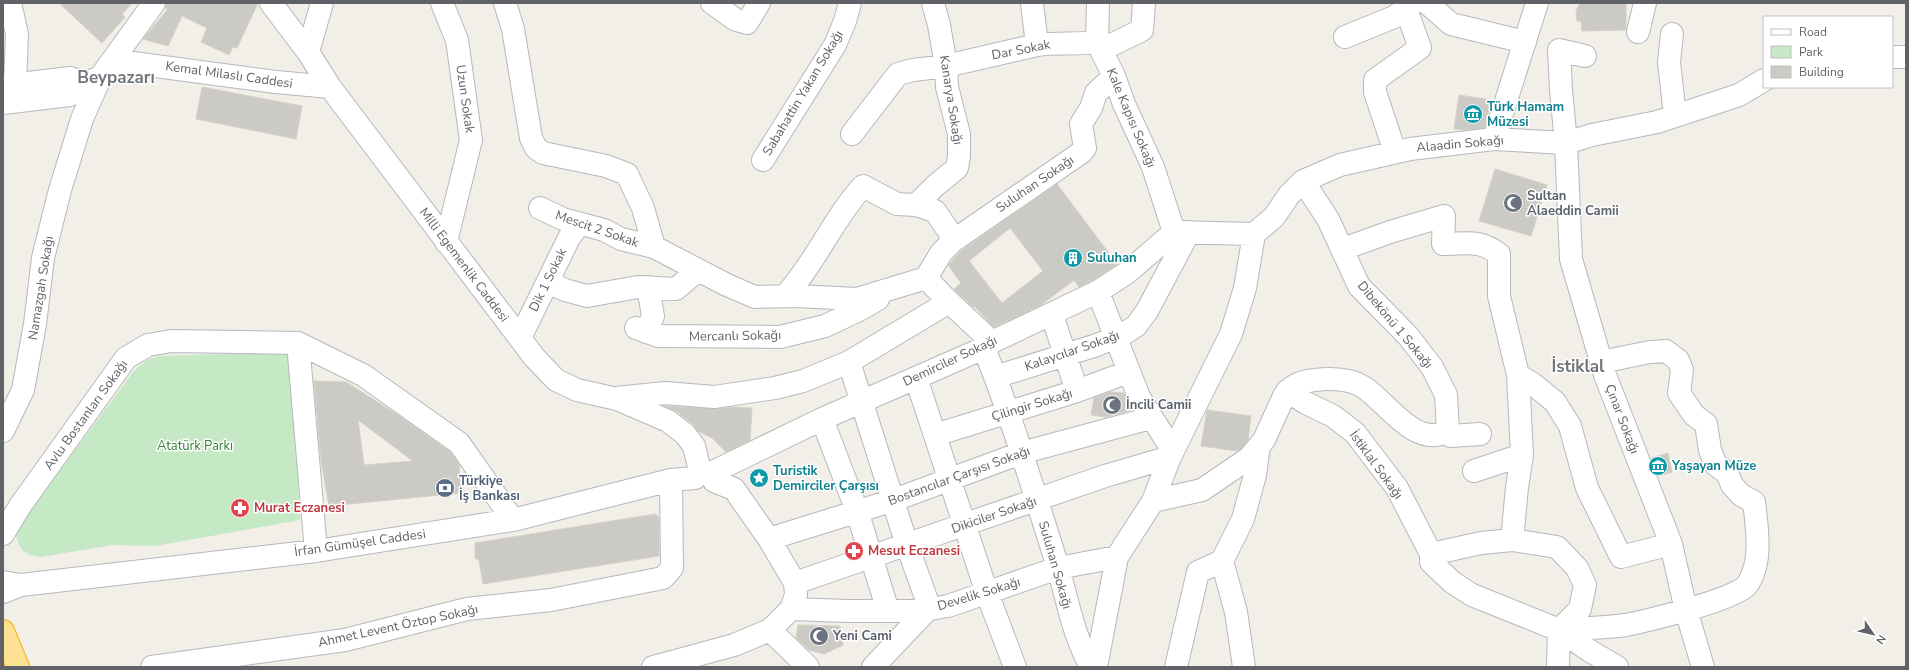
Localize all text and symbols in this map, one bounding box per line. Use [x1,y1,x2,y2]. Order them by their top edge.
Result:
legend [1763,16,1893,88]
text: Road [1799,24,1827,40]
street label: Sabahattin Yakan Sokağı [758,27,848,159]
street label: Dar Sokak [990,35,1052,65]
text: Park [1799,44,1824,60]
street label: Kanarya Sokağı [935,54,967,146]
street label: Kemal Milaslı Caddesi [164,57,294,93]
street label: Uzun Sokak [451,64,479,135]
text: Building [1799,64,1844,80]
street label: Kale Kapısı Sokağı [1102,65,1160,171]
district label: Beypazarı [77,66,155,89]
place label: Türk Hamam Müzesi [1487,98,1564,131]
museum icon: Türk Hamam Müzesi [1462,103,1484,125]
street label: Alaadin Sokağı [1416,131,1504,157]
street label: Suluhan Sokağı [992,151,1078,217]
place label: Sultan Alaeddin Camii [1527,187,1619,220]
mosque icon: Sultan Alaeddin Camii [1502,192,1524,214]
street label: Milli Egemenlik Caddesi [415,204,513,326]
street label: Mescit 2 Sokak [553,206,642,252]
street label: Namazgah Sokağı [24,235,58,341]
street label: Dik 1 Sokak [525,245,571,315]
building icon: Suluhan [1062,247,1084,269]
place label: Suluhan [1087,249,1137,267]
street label: Dibekönü 1 Sokağı [1353,277,1437,373]
street label: Mercanlı Sokağı [689,326,781,346]
street label: Kalaycılar Sokağı [1022,326,1122,376]
street label: Demirciler Sokağı [900,331,1000,391]
district label: İstiklal [1551,355,1605,378]
street label: Avlu Bostanları Sokağı [40,356,132,474]
street label: Çınar Sokağı [1600,382,1644,456]
street label: Çilingir Sokağı [989,384,1075,426]
mosque icon: İncili Camii [1101,394,1123,416]
place label: İncili Camii [1126,396,1191,414]
street label: İstiklal Sokağı [1345,426,1408,503]
park label: Atatürk Parkı [157,437,233,455]
street label: Bostancılar Çarşısı Sokağı [886,442,1032,510]
museum icon: Yaşayan Müze [1647,455,1669,477]
place label: Yaşayan Müze [1671,457,1756,475]
place label: Turistik Demirciler Çarşısı [773,462,879,495]
place icon: Turistik Demirciler Çarşısı [748,467,770,489]
place label: Türkiye İş Bankası [459,472,520,505]
bank icon: Türkiye İş Bankası [434,477,456,499]
street label: Dikiciler Sokağı [949,492,1039,538]
pharmacy icon: Murat Eczanesi [229,497,251,519]
place label: Murat Eczanesi [254,499,345,517]
street label: Suluhan Sokağı [1034,519,1076,611]
street label: İrfan Gümüşel Caddesi [293,524,427,561]
pharmacy icon: Mesut Eczanesi [843,540,865,562]
place label: Mesut Eczanesi [868,542,960,560]
street label: Develik Sokağı [935,573,1023,615]
street label: Ahmet Levent Öztop Sokağı [316,599,480,652]
north arrow [1853,614,1893,654]
mosque icon: Yeni Cami [808,625,830,647]
place label: Yeni Cami [832,627,892,645]
text: N [1872,632,1889,647]

